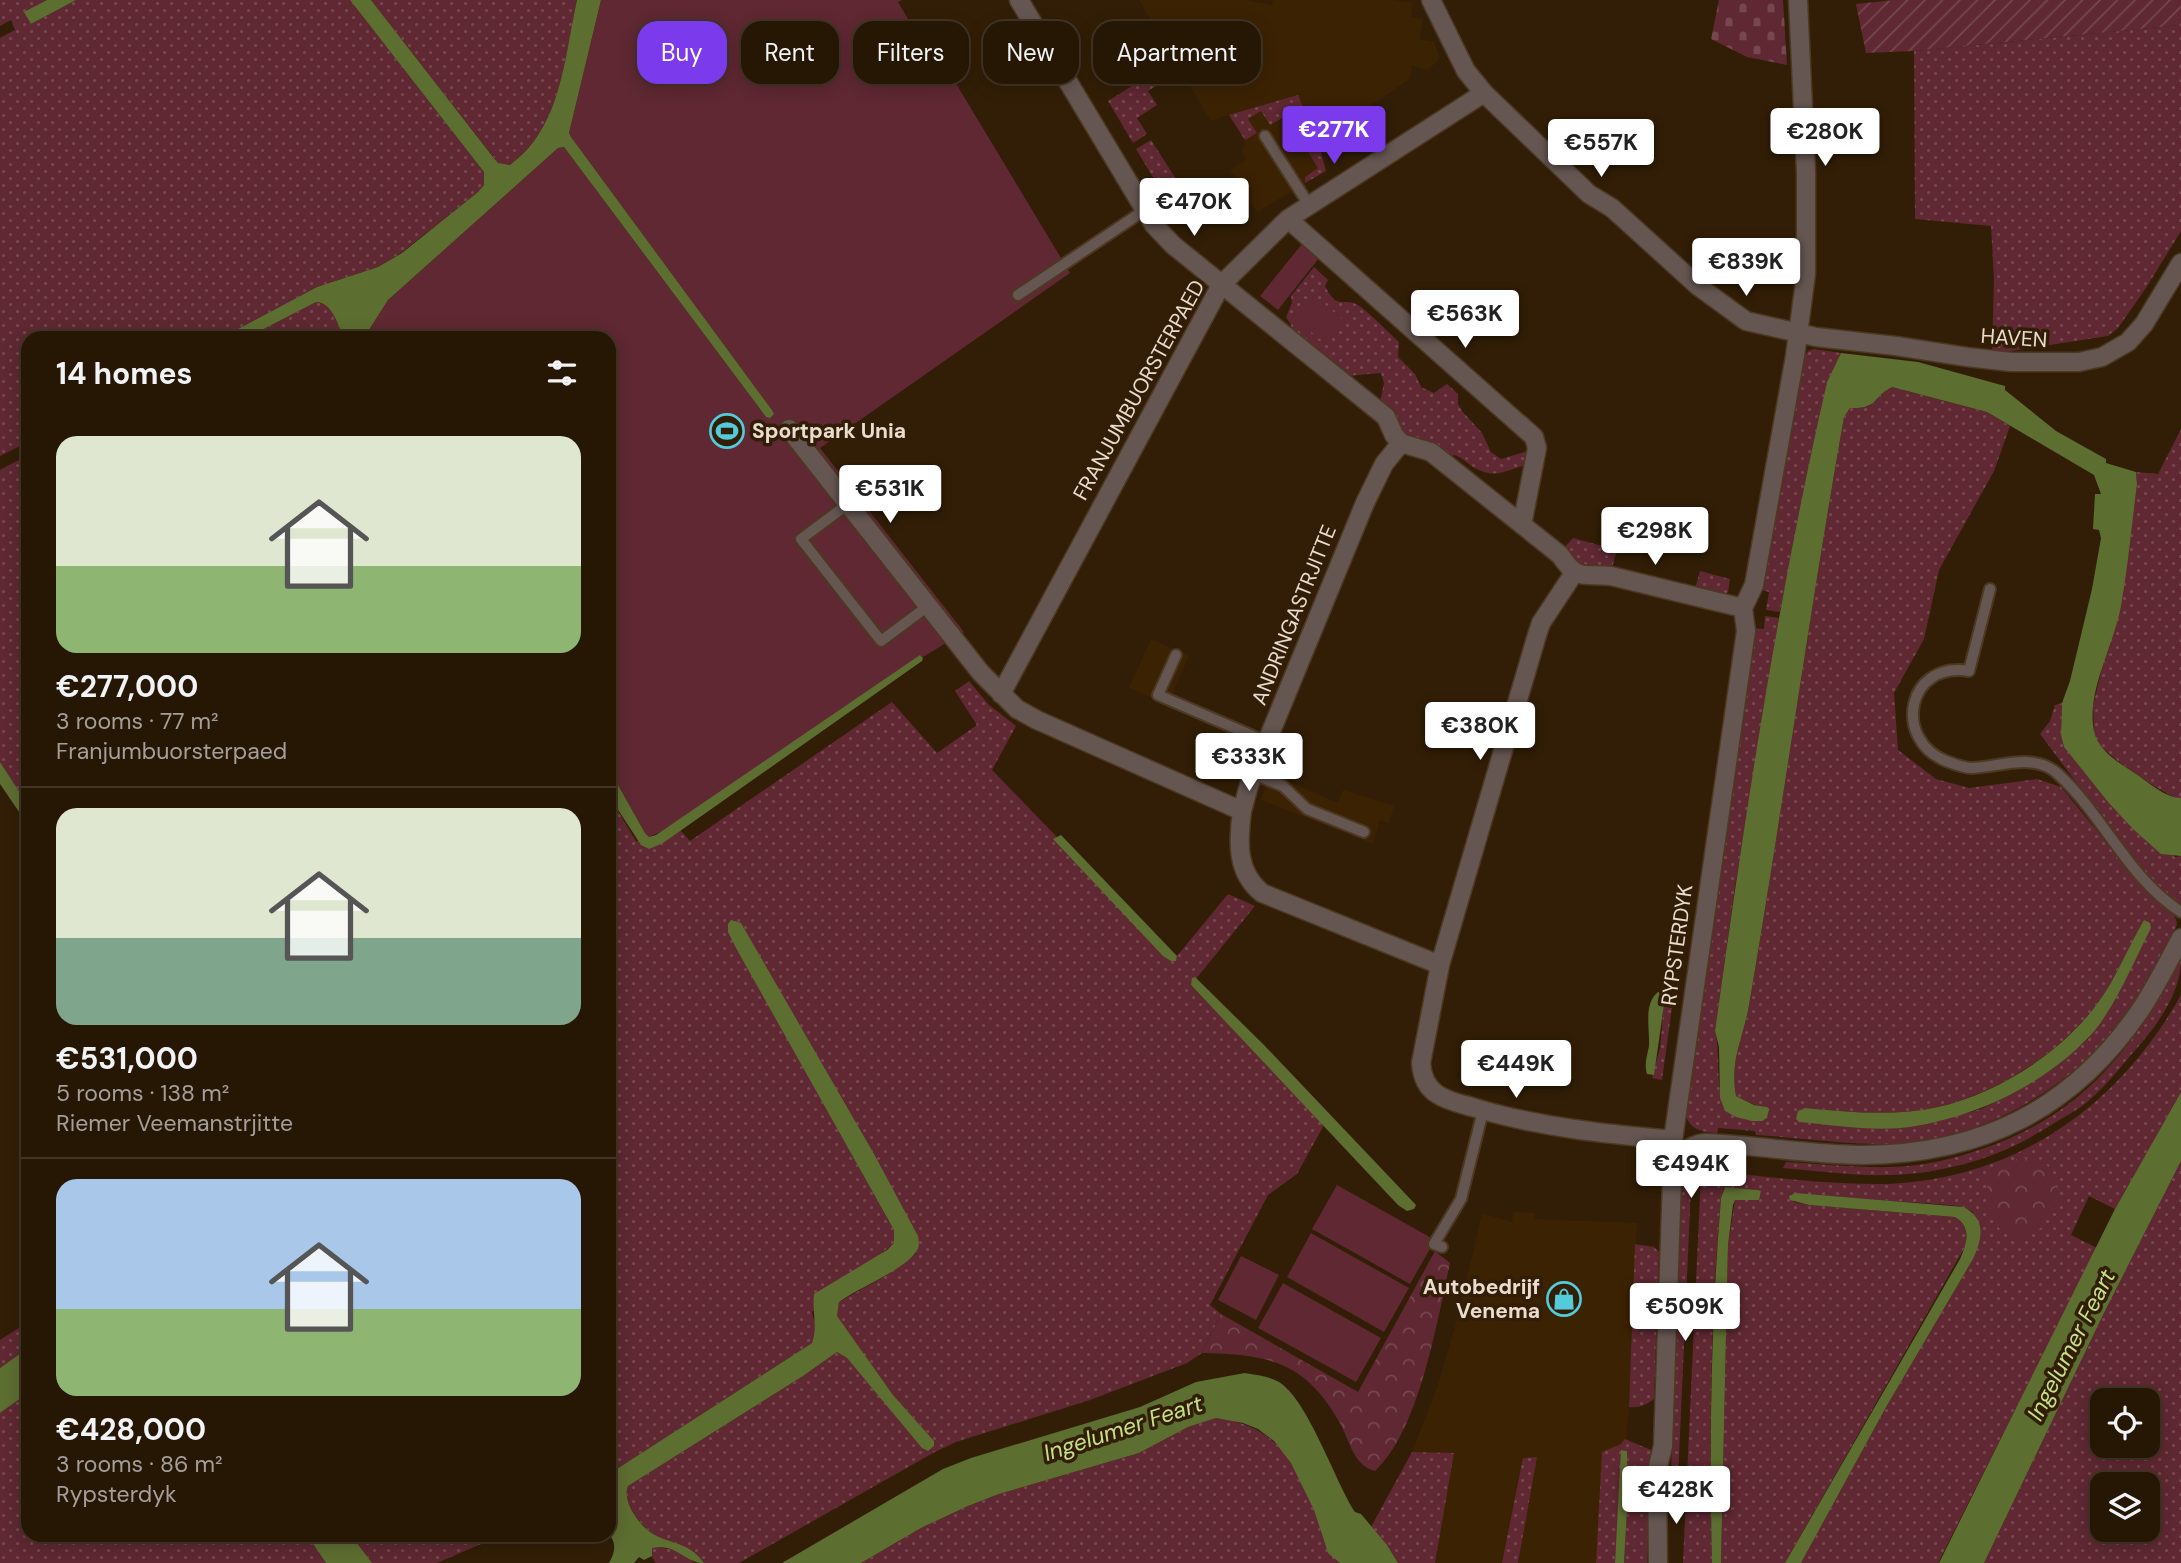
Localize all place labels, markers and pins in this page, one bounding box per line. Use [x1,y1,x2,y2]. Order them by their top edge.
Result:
pin: €277K [1285,106,1383,166]
pin: €280K [1776,108,1874,168]
pin: €557K [1552,120,1650,179]
pin: €470K [1145,178,1243,238]
pin: €839K [1697,238,1795,298]
pin: €563K [1416,290,1514,350]
sports icon: Sportpark Unia [708,412,746,450]
place label: Sportpark Unia [752,417,906,445]
pin: €531K [841,466,939,525]
pin: €298K [1606,508,1704,567]
pin: €380K [1431,702,1529,762]
pin: €333K [1200,734,1298,793]
pin: €449K [1467,1040,1565,1100]
pin: €494K [1642,1140,1740,1200]
place label: Autobedrijf Venema [1423,1273,1540,1325]
shop icon: Autobedrijf Venema [1545,1280,1583,1318]
pin: €509K [1636,1284,1734,1343]
pin: €428K [1627,1466,1725,1526]

